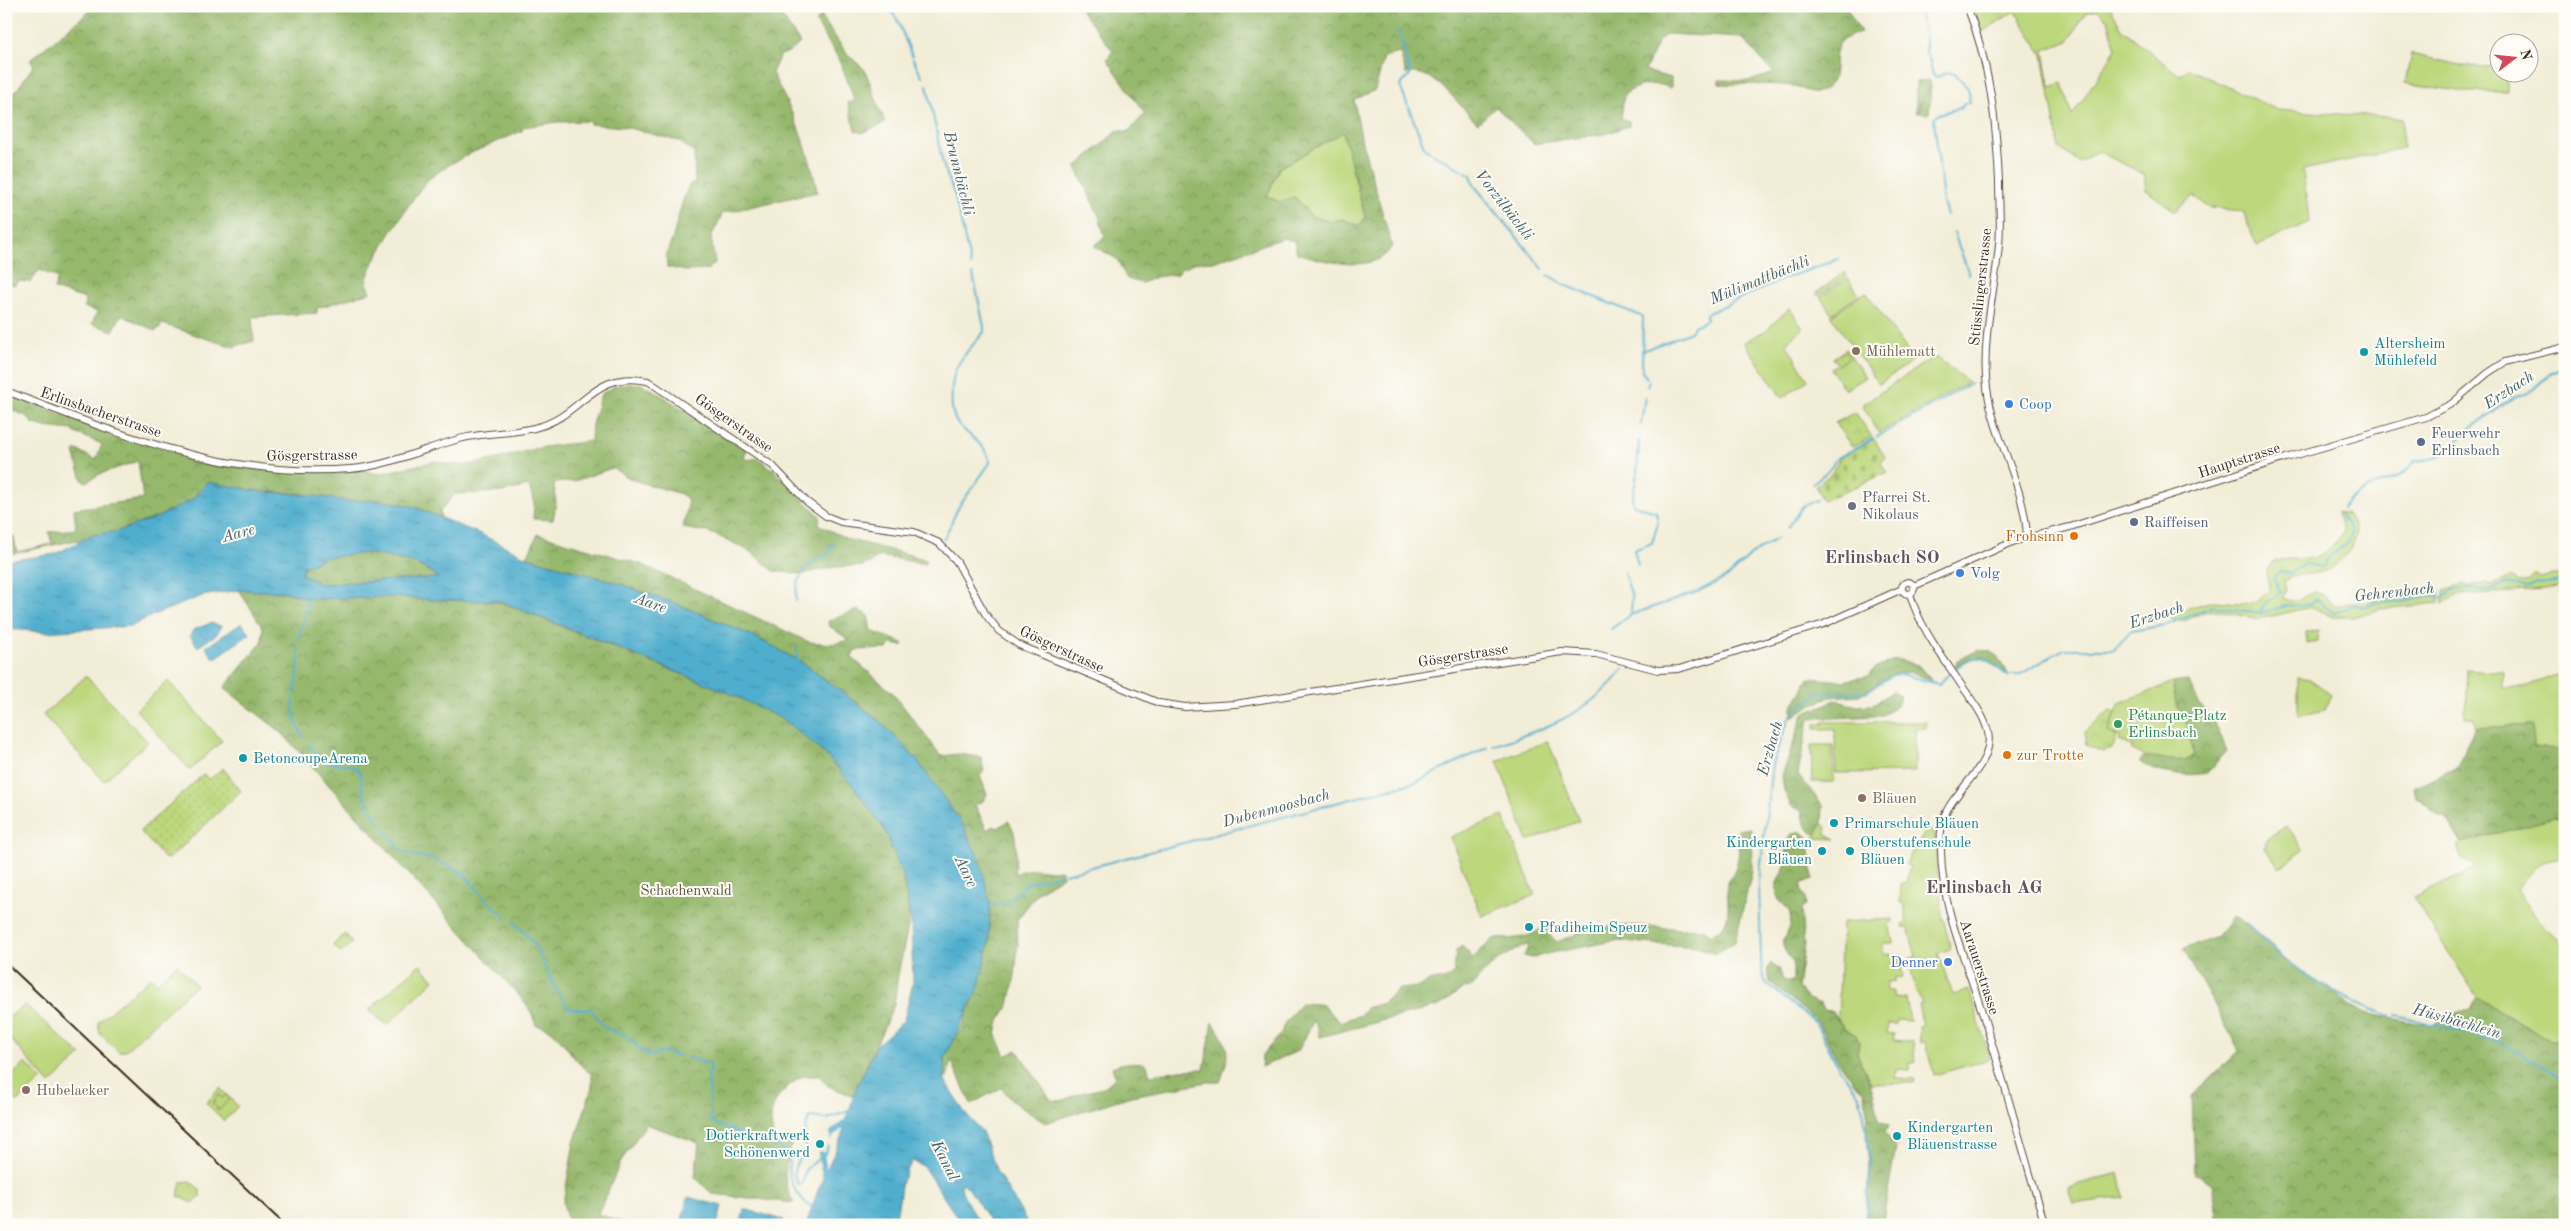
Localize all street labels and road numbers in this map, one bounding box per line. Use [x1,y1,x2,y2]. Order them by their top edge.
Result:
street label: Stüsslingerstrasse [1968,228,1995,347]
street label: Erlinsbacherstrasse [38,386,163,441]
street label: Gösgerstrasse [692,392,775,457]
street label: Hauptstrasse [2196,441,2283,482]
street label: Gösgerstrasse [266,448,358,465]
street label: Gösgerstrasse [1017,624,1106,676]
street label: Gösgerstrasse [1417,642,1510,671]
street label: Aarauerstrasse [1956,918,2001,1017]

